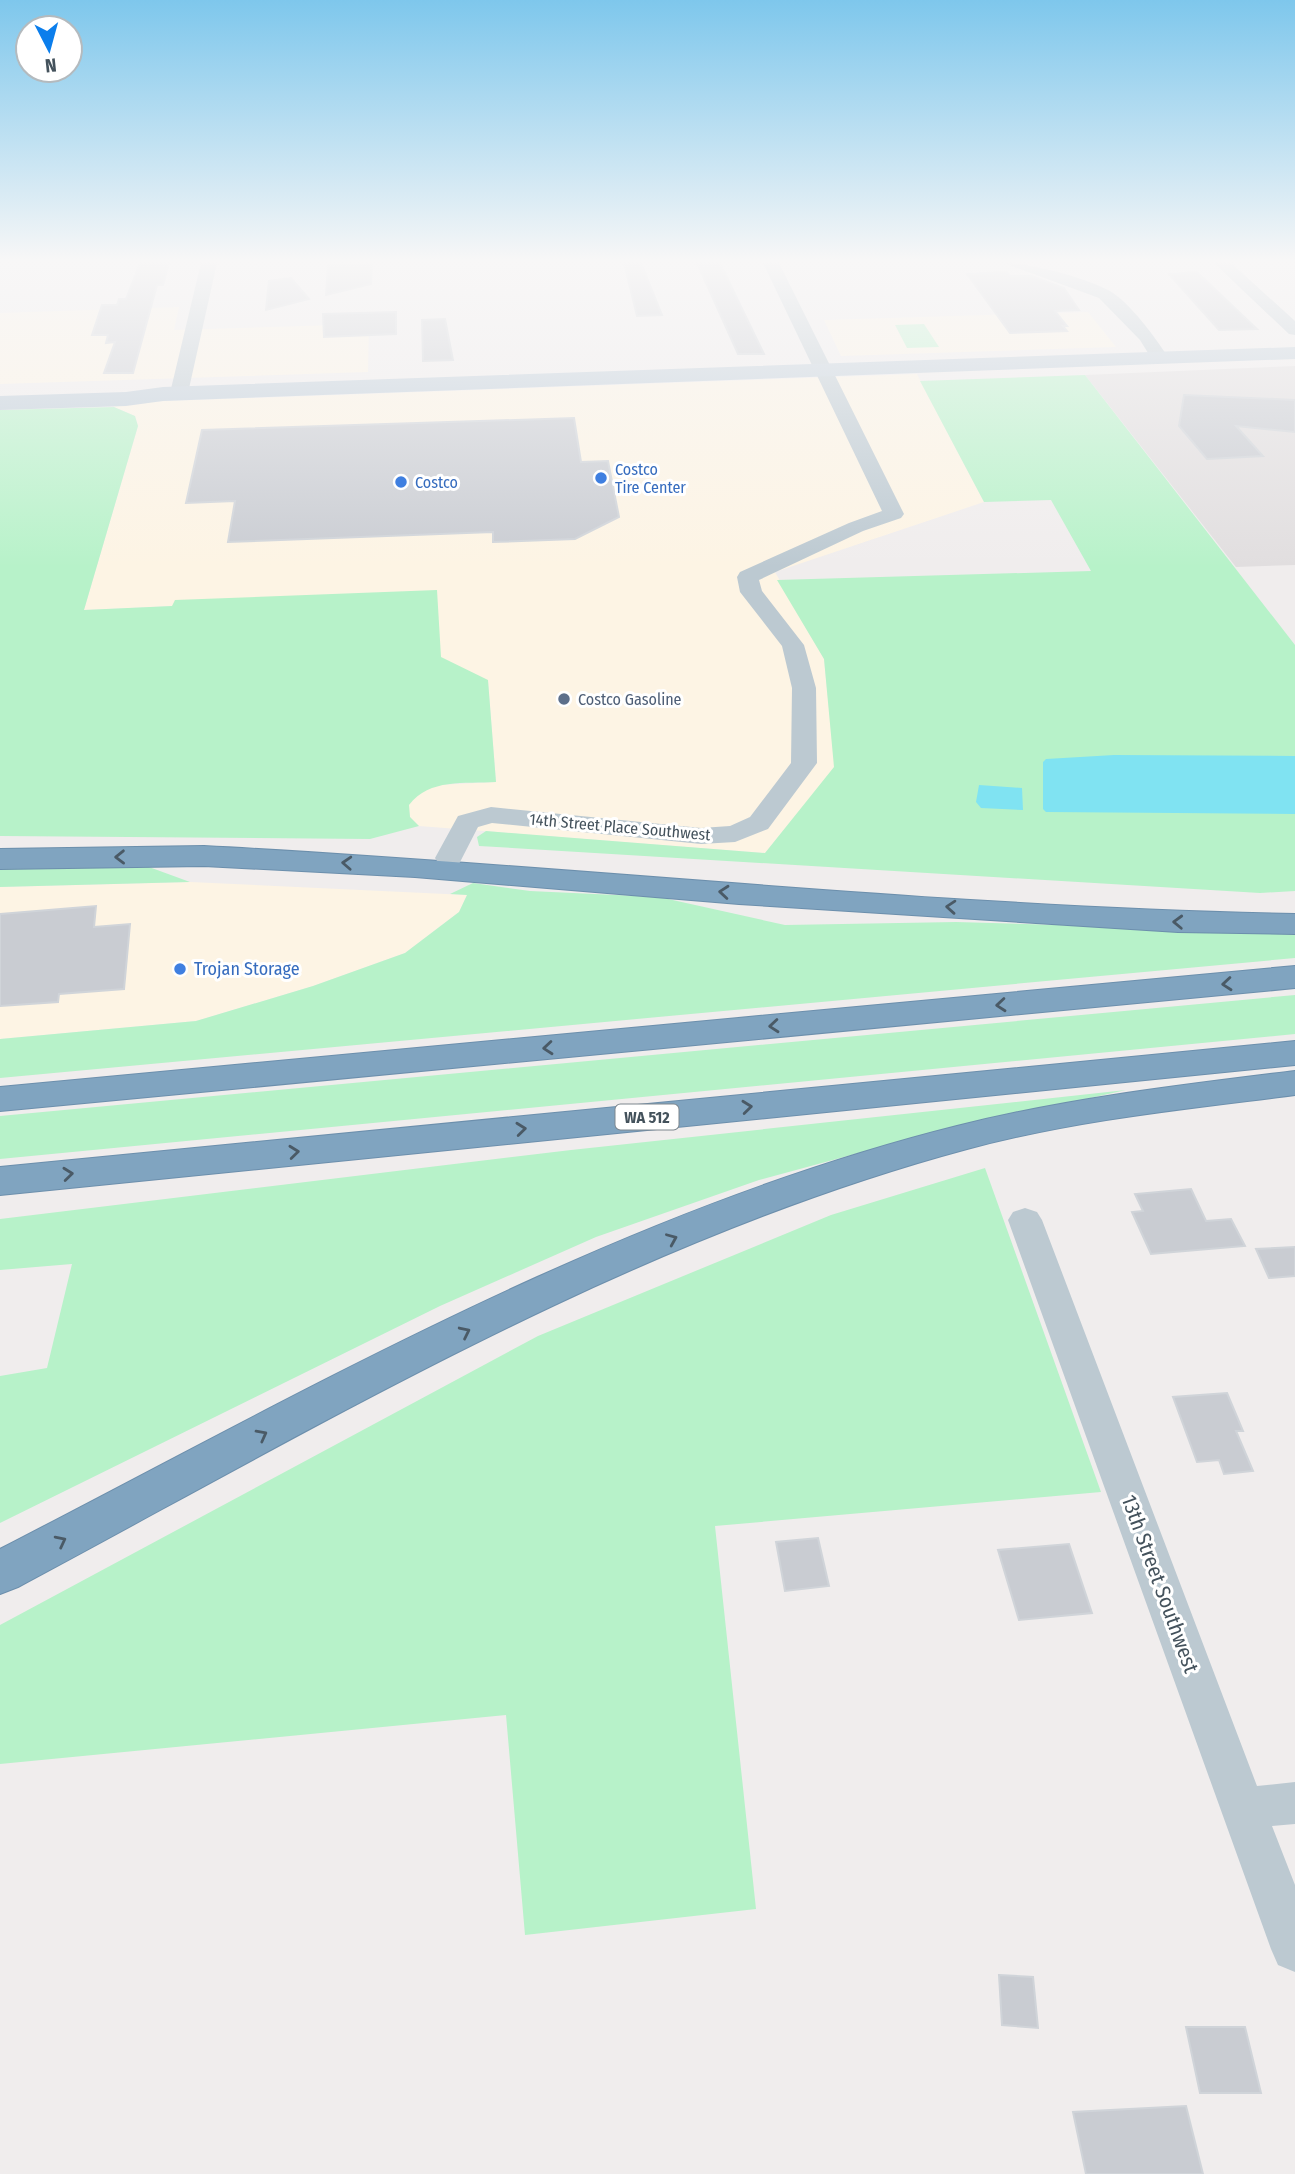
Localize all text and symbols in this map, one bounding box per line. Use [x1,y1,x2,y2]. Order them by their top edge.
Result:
north arrow [14,14,84,84]
text: N [44,53,58,77]
place label: Costco Tire Center [615,460,686,497]
marker: Costco Tire Center [593,470,609,486]
place label: Costco [415,473,458,492]
marker: Costco [393,474,409,490]
place label: Costco Gasoline [578,690,682,709]
marker: Costco Gasoline [556,691,572,707]
street label: 14th Street Place Southwest [529,810,712,844]
one-way arrow [114,849,124,865]
one-way arrow [341,856,352,871]
one-way arrow [718,885,729,900]
one-way arrow [945,900,956,915]
one-way arrow [1172,914,1183,929]
place label: Trojan Storage [194,958,300,980]
marker: Trojan Storage [172,961,188,977]
one-way arrow [1221,976,1232,991]
one-way arrow [995,997,1006,1012]
one-way arrow [768,1019,780,1034]
one-way arrow [542,1040,553,1055]
one-way arrow [741,1099,753,1114]
road number: WA 512 [616,1105,678,1130]
one-way arrow [515,1122,526,1137]
one-way arrow [289,1145,300,1160]
one-way arrow [62,1167,74,1182]
one-way arrow [666,1234,678,1248]
one-way arrow [458,1326,470,1340]
one-way arrow [255,1430,267,1444]
street label: 13th Street Southwest [1116,1491,1204,1677]
one-way arrow [53,1536,66,1550]

